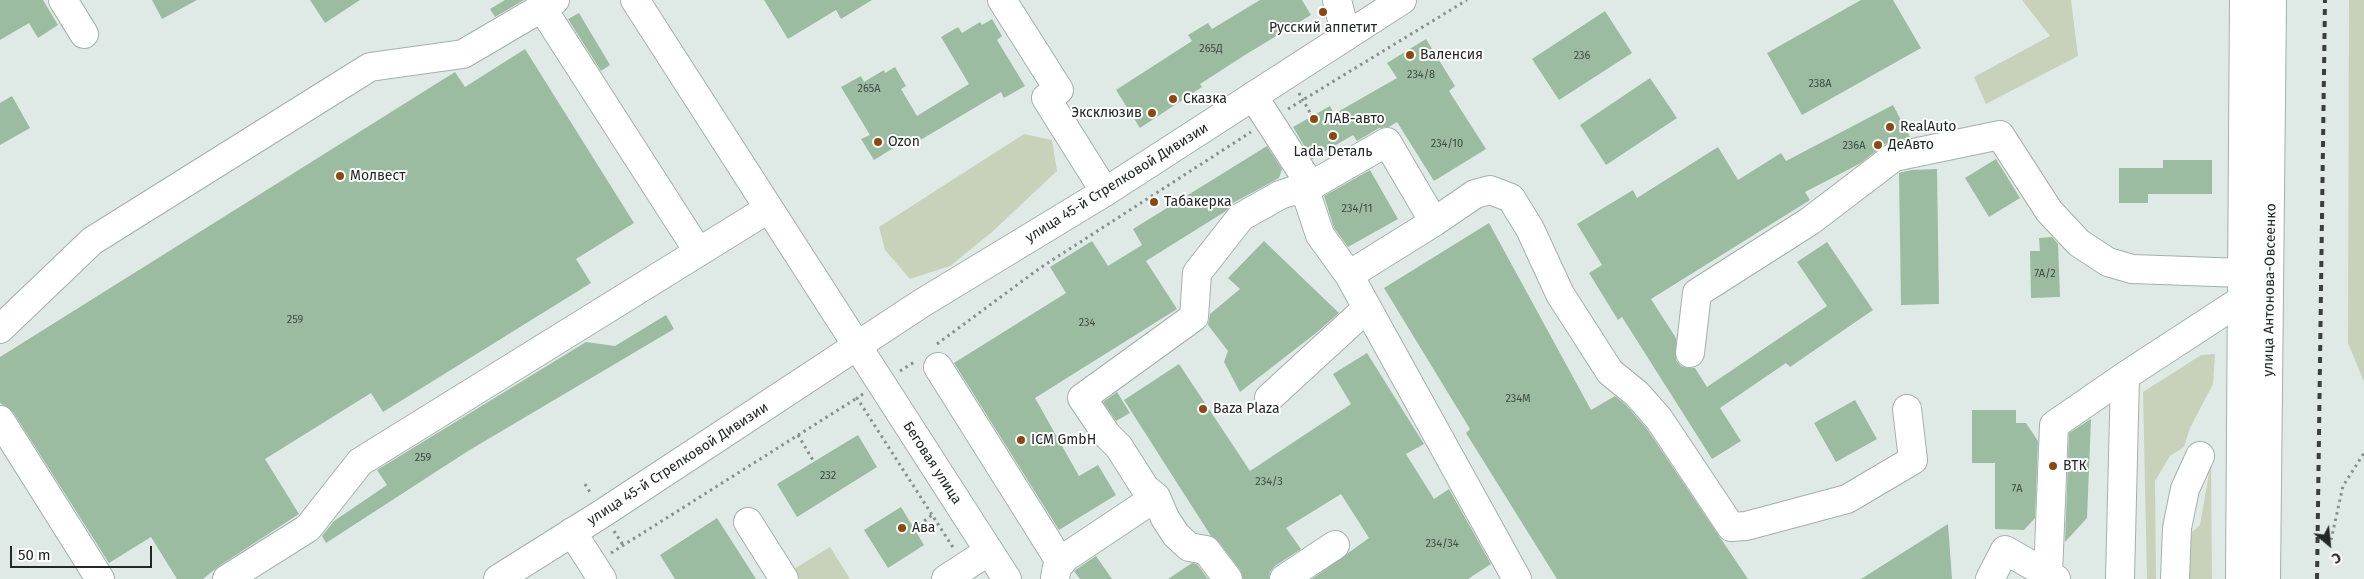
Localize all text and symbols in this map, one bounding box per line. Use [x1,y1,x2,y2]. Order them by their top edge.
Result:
marker: Русский аппетит [1317,6,1329,18]
place label: Русский аппетит [1269,20,1377,36]
house number: 265Д [1199,42,1223,56]
place label: Валенсия [1420,47,1483,63]
marker: Валенсия [1404,49,1416,61]
house number: 236 [1574,49,1590,63]
house number: 234/8 [1407,68,1435,82]
house number: 238А [1808,77,1832,91]
house number: 265А [857,82,881,96]
place label: Сказка [1183,91,1227,107]
marker: Сказка [1167,93,1179,105]
place label: Эксклюзив [1071,105,1142,121]
marker: Эксклюзив [1146,107,1158,119]
place label: ЛАВ-авто [1324,111,1385,127]
marker: ЛАВ-авто [1308,113,1320,125]
place label: RealAuto [1900,119,1957,135]
street label: улица 45-й Стрелковой Дивизии [1022,120,1212,246]
marker: RealAuto [1884,121,1896,133]
marker: Lada Dеталь [1327,130,1339,142]
place label: Ozon [888,134,920,150]
marker: Ozon [872,136,884,148]
house number: 234/10 [1431,137,1463,151]
place label: ДеАвто [1888,137,1934,153]
house number: 236А [1842,139,1866,153]
marker: ДеАвто [1872,139,1884,151]
place label: Lada Dеталь [1293,144,1373,160]
place label: Молвест [350,168,405,184]
marker: Молвест [334,170,346,182]
place label: Табакерка [1164,194,1231,210]
marker: Табакерка [1148,196,1160,208]
house number: 234/11 [1342,202,1372,216]
street label: улица Антонова-Овсеенко [2260,203,2280,377]
house number: 7А/2 [2034,267,2056,281]
house number: 259 [287,313,303,327]
house number: 234 [1079,316,1095,330]
house number: 234М [1505,392,1531,406]
street label: улица 45-й Стрелковой Дивизии [584,399,772,529]
place label: Baza Plaza [1213,401,1280,417]
marker: Baza Plaza [1197,403,1209,415]
street label: Беговая улица [899,418,965,508]
place label: ICM GmbH [1031,432,1096,448]
marker: ICM GmbH [1015,434,1027,446]
house number: 259 [415,451,431,465]
place label: ВТК [2063,458,2087,474]
marker: ВТК [2047,460,2059,472]
house number: 232 [820,469,836,483]
house number: 234/3 [1255,475,1283,489]
house number: 7А [2012,482,2022,496]
north arrow [2304,519,2354,569]
place label: Ава [912,520,935,536]
marker: Ава [896,522,908,534]
scale bar [12,536,155,568]
house number: 234/34 [1425,537,1459,551]
text: 50 m [18,546,51,564]
text: С [2329,548,2344,567]

